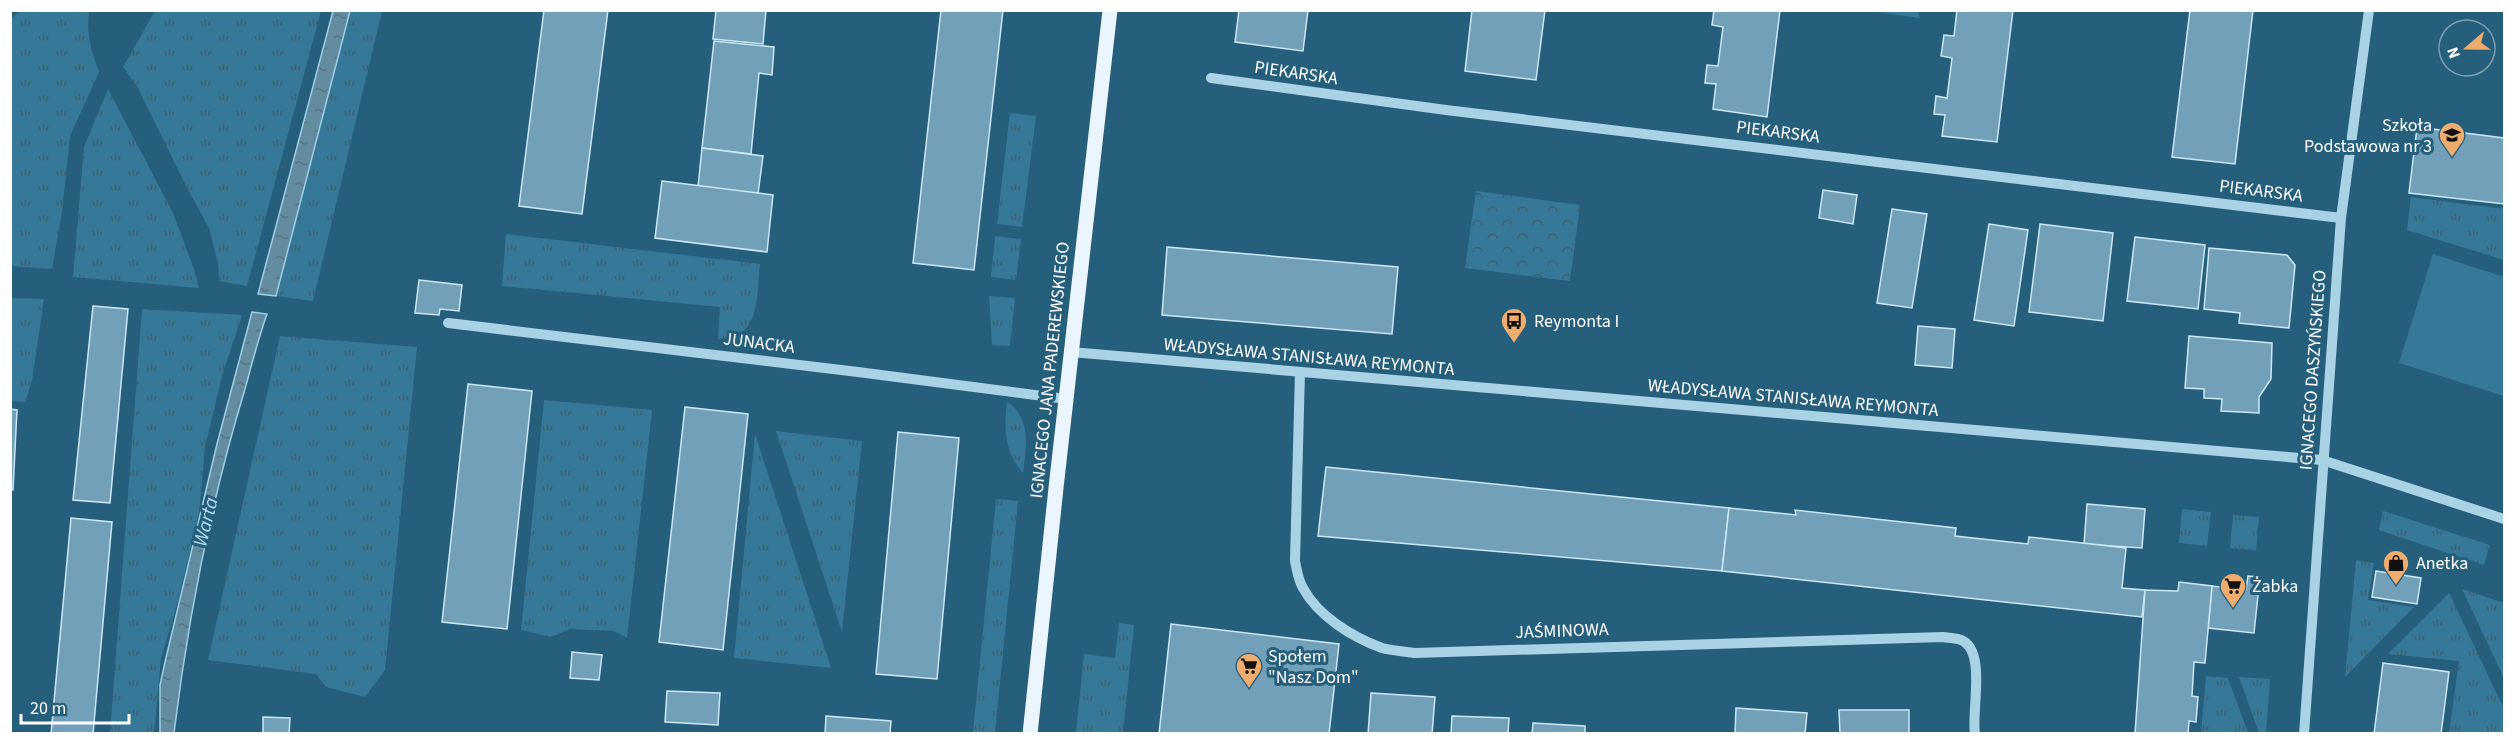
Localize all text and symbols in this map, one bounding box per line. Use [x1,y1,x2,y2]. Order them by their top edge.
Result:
north arrow [2437,18,2497,78]
text: N [2442,44,2466,62]
street label: PIEKARSKA [1253,55,1340,91]
place label: Szkoła Podstawowa nr 3 [2304,113,2432,159]
street label: PIEKARSKA [1735,114,1821,150]
school or university icon: Szkoła Podstawowa nr 3 [2437,120,2467,158]
street label: PIEKARSKA [2218,173,2304,209]
street label: IGNACEGO JANA PADEREWSKIEGO [1024,241,1076,499]
street label: IGNACEGO DASZYŃSKIEGO [2294,269,2332,471]
bus stop icon: Reymonta I [1499,306,1529,344]
place label: Reymonta I [1534,309,1619,334]
street label: JUNACKA [722,326,796,360]
street label: WŁADYSŁAWA STANISŁAWA REYMONTA [1163,332,1456,382]
street label: WŁADYSŁAWA STANISŁAWA REYMONTA [1647,373,1940,423]
water label: Warta [186,494,226,549]
shop icon: Anetka [2381,548,2411,586]
place label: Anetka [2416,551,2468,576]
supermarket icon: Żabka [2218,571,2248,609]
place label: Żabka [2252,574,2298,599]
street label: JAŚMINOWA [1515,617,1609,645]
place label: Społem "Nasz Dom" [1268,644,1359,690]
supermarket icon: Społem "Nasz Dom" [1234,651,1264,689]
scale bar [21,687,129,725]
text: 20 m [30,696,66,721]

